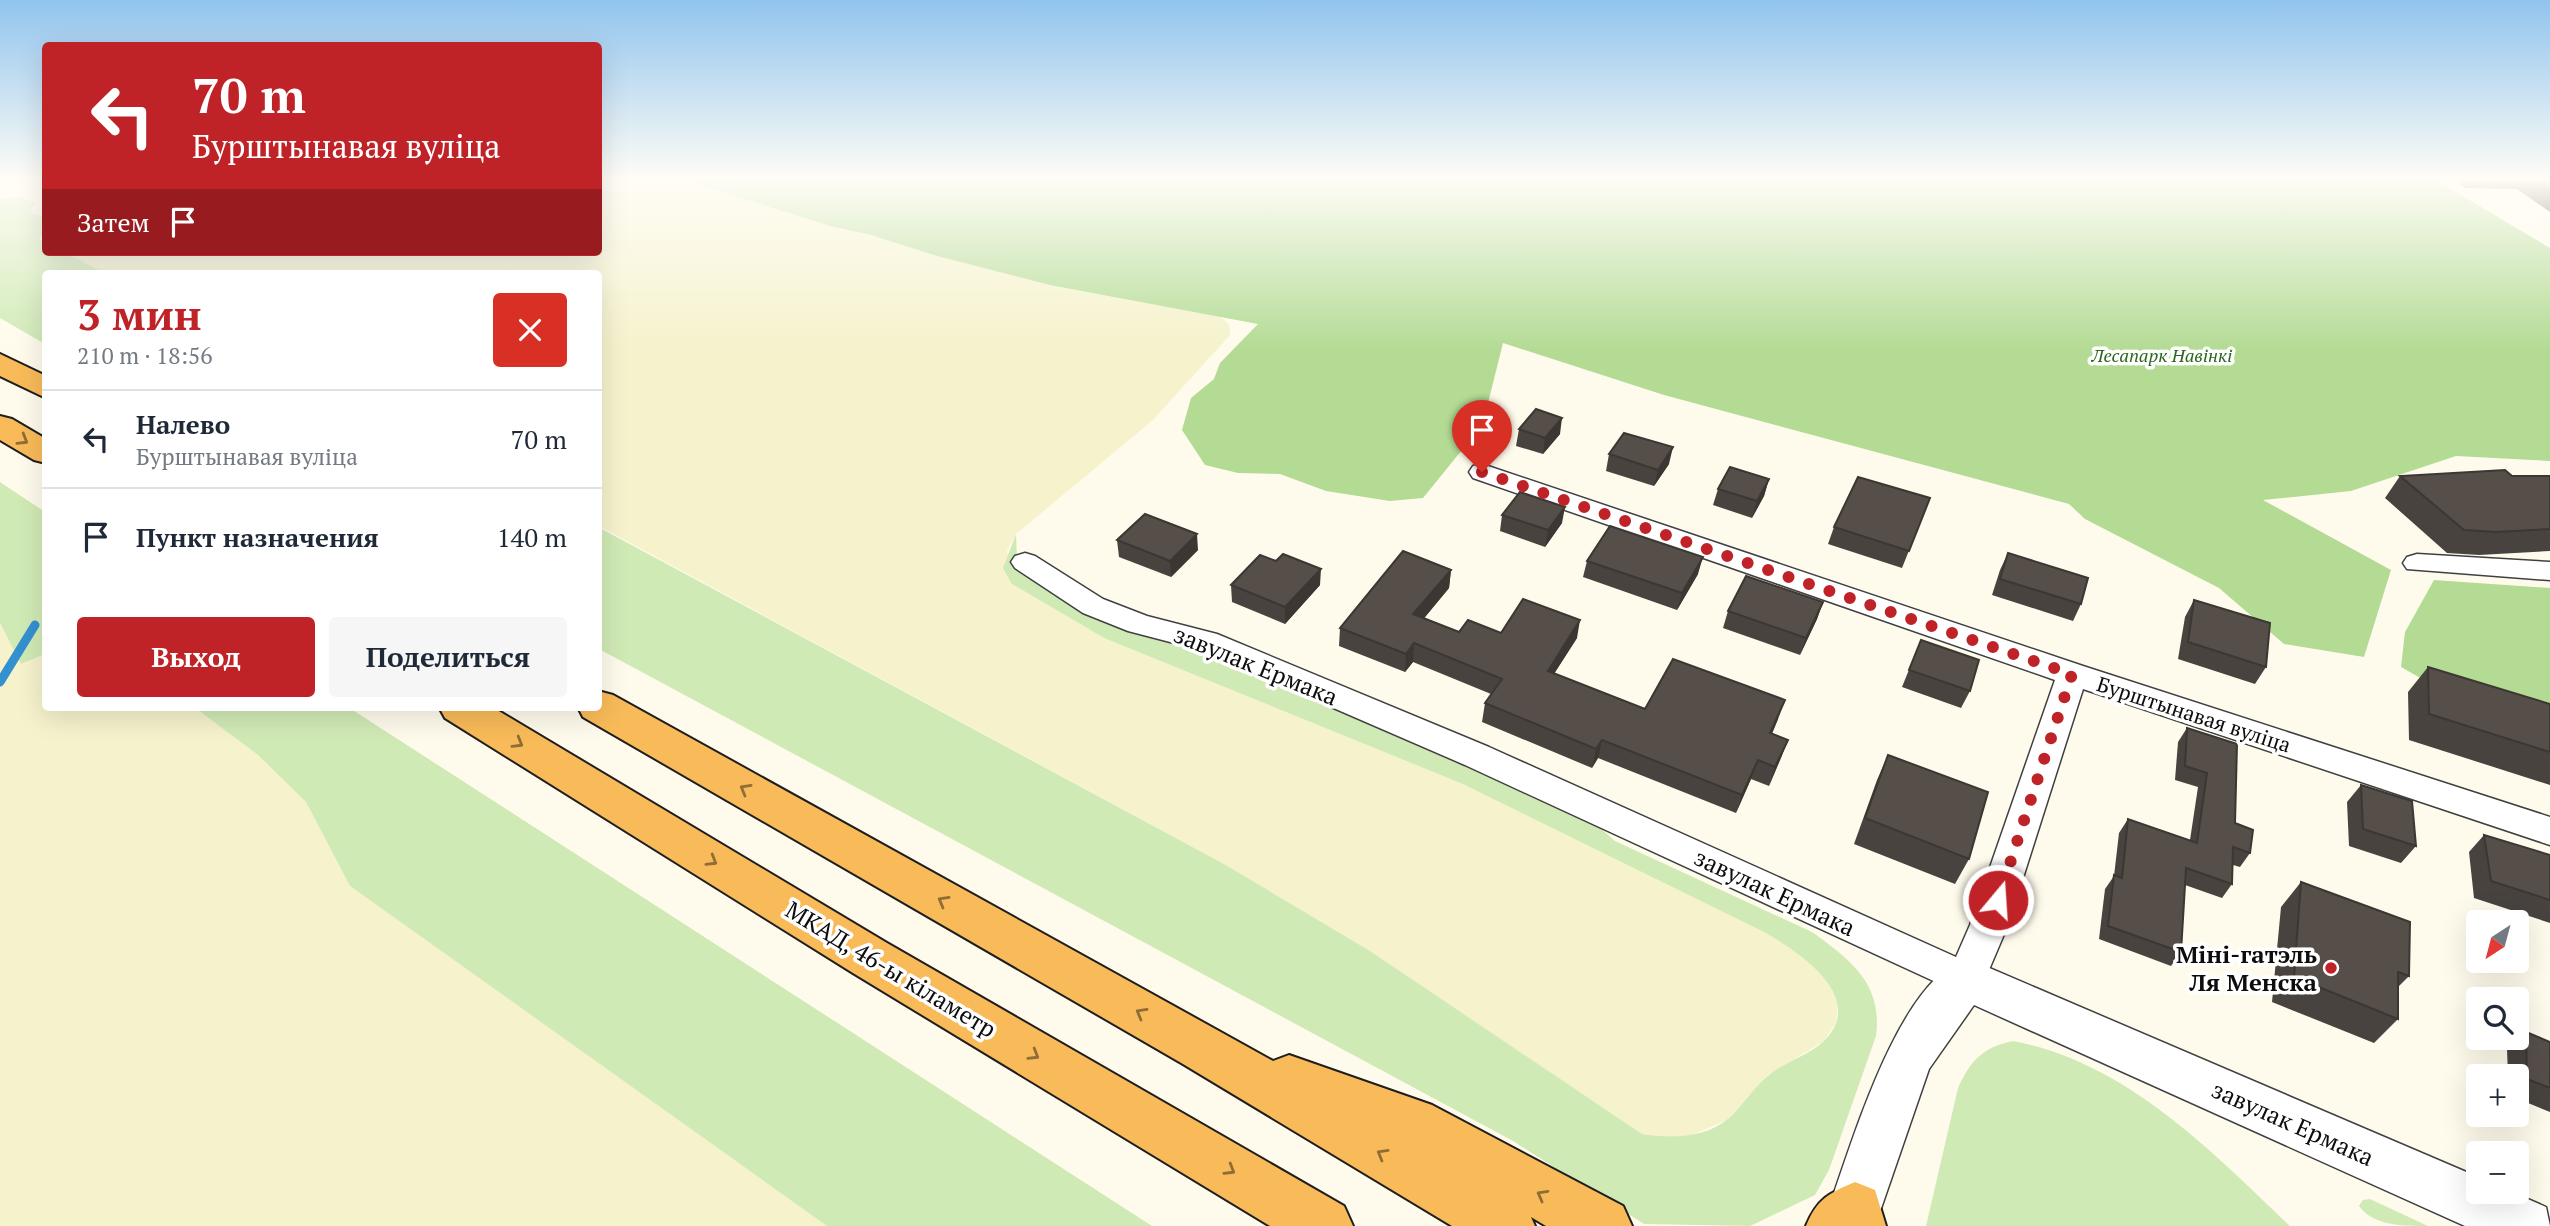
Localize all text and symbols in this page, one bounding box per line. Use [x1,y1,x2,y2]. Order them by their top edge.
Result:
text: 70 m [192,62,306,127]
icon: left [77,70,168,161]
text: Бурштынавая вуліца [192,125,501,167]
icon: arrive [164,203,202,241]
text: Затем [77,205,150,239]
text: 3 мин [77,286,202,342]
button: close [493,293,567,367]
text: 210 m · 18:56 [77,340,212,371]
park label: Лесапарк Навінкі [2091,343,2232,367]
pin [1452,400,1512,472]
text: Налево [136,407,230,441]
icon: arrive [1463,411,1501,449]
icon: left [77,420,115,458]
text: 70 m [511,422,567,456]
one-way arrow [15,431,28,444]
text: Бурштынавая вуліца [136,441,358,472]
icon: arrive [77,518,115,556]
text: Пункт назначения [136,520,379,554]
text: 140 m [497,520,567,554]
button: Выход [77,617,315,697]
button: Поделиться [329,617,567,697]
street label: завулак Ермака [1169,618,1343,712]
street label: Бурштынавая вуліца [2093,669,2295,759]
one-way arrow [511,734,524,747]
one-way arrow [740,784,753,797]
street label: завулак Ермака [1689,841,1861,943]
one-way arrow [705,853,718,866]
position arrow [1961,863,2035,937]
street label: МКАД, 46-ы кіламетр [780,893,1002,1045]
one-way arrow [938,896,951,909]
north arrow [2466,910,2529,973]
map controls [2466,910,2529,1204]
place label: Міні-гатэль Ля Менска [2176,938,2318,998]
marker: Міні-гатэль Ля Менска [2323,960,2339,976]
button: search [2466,987,2529,1050]
one-way arrow [1136,1009,1149,1022]
one-way arrow [1026,1046,1039,1059]
button: + [2466,1064,2529,1127]
street label: завулак Ермака [2207,1073,2379,1173]
button: − [2466,1141,2529,1204]
one-way arrow [1377,1149,1390,1162]
one-way arrow [1222,1162,1235,1175]
one-way arrow [1537,1190,1550,1203]

